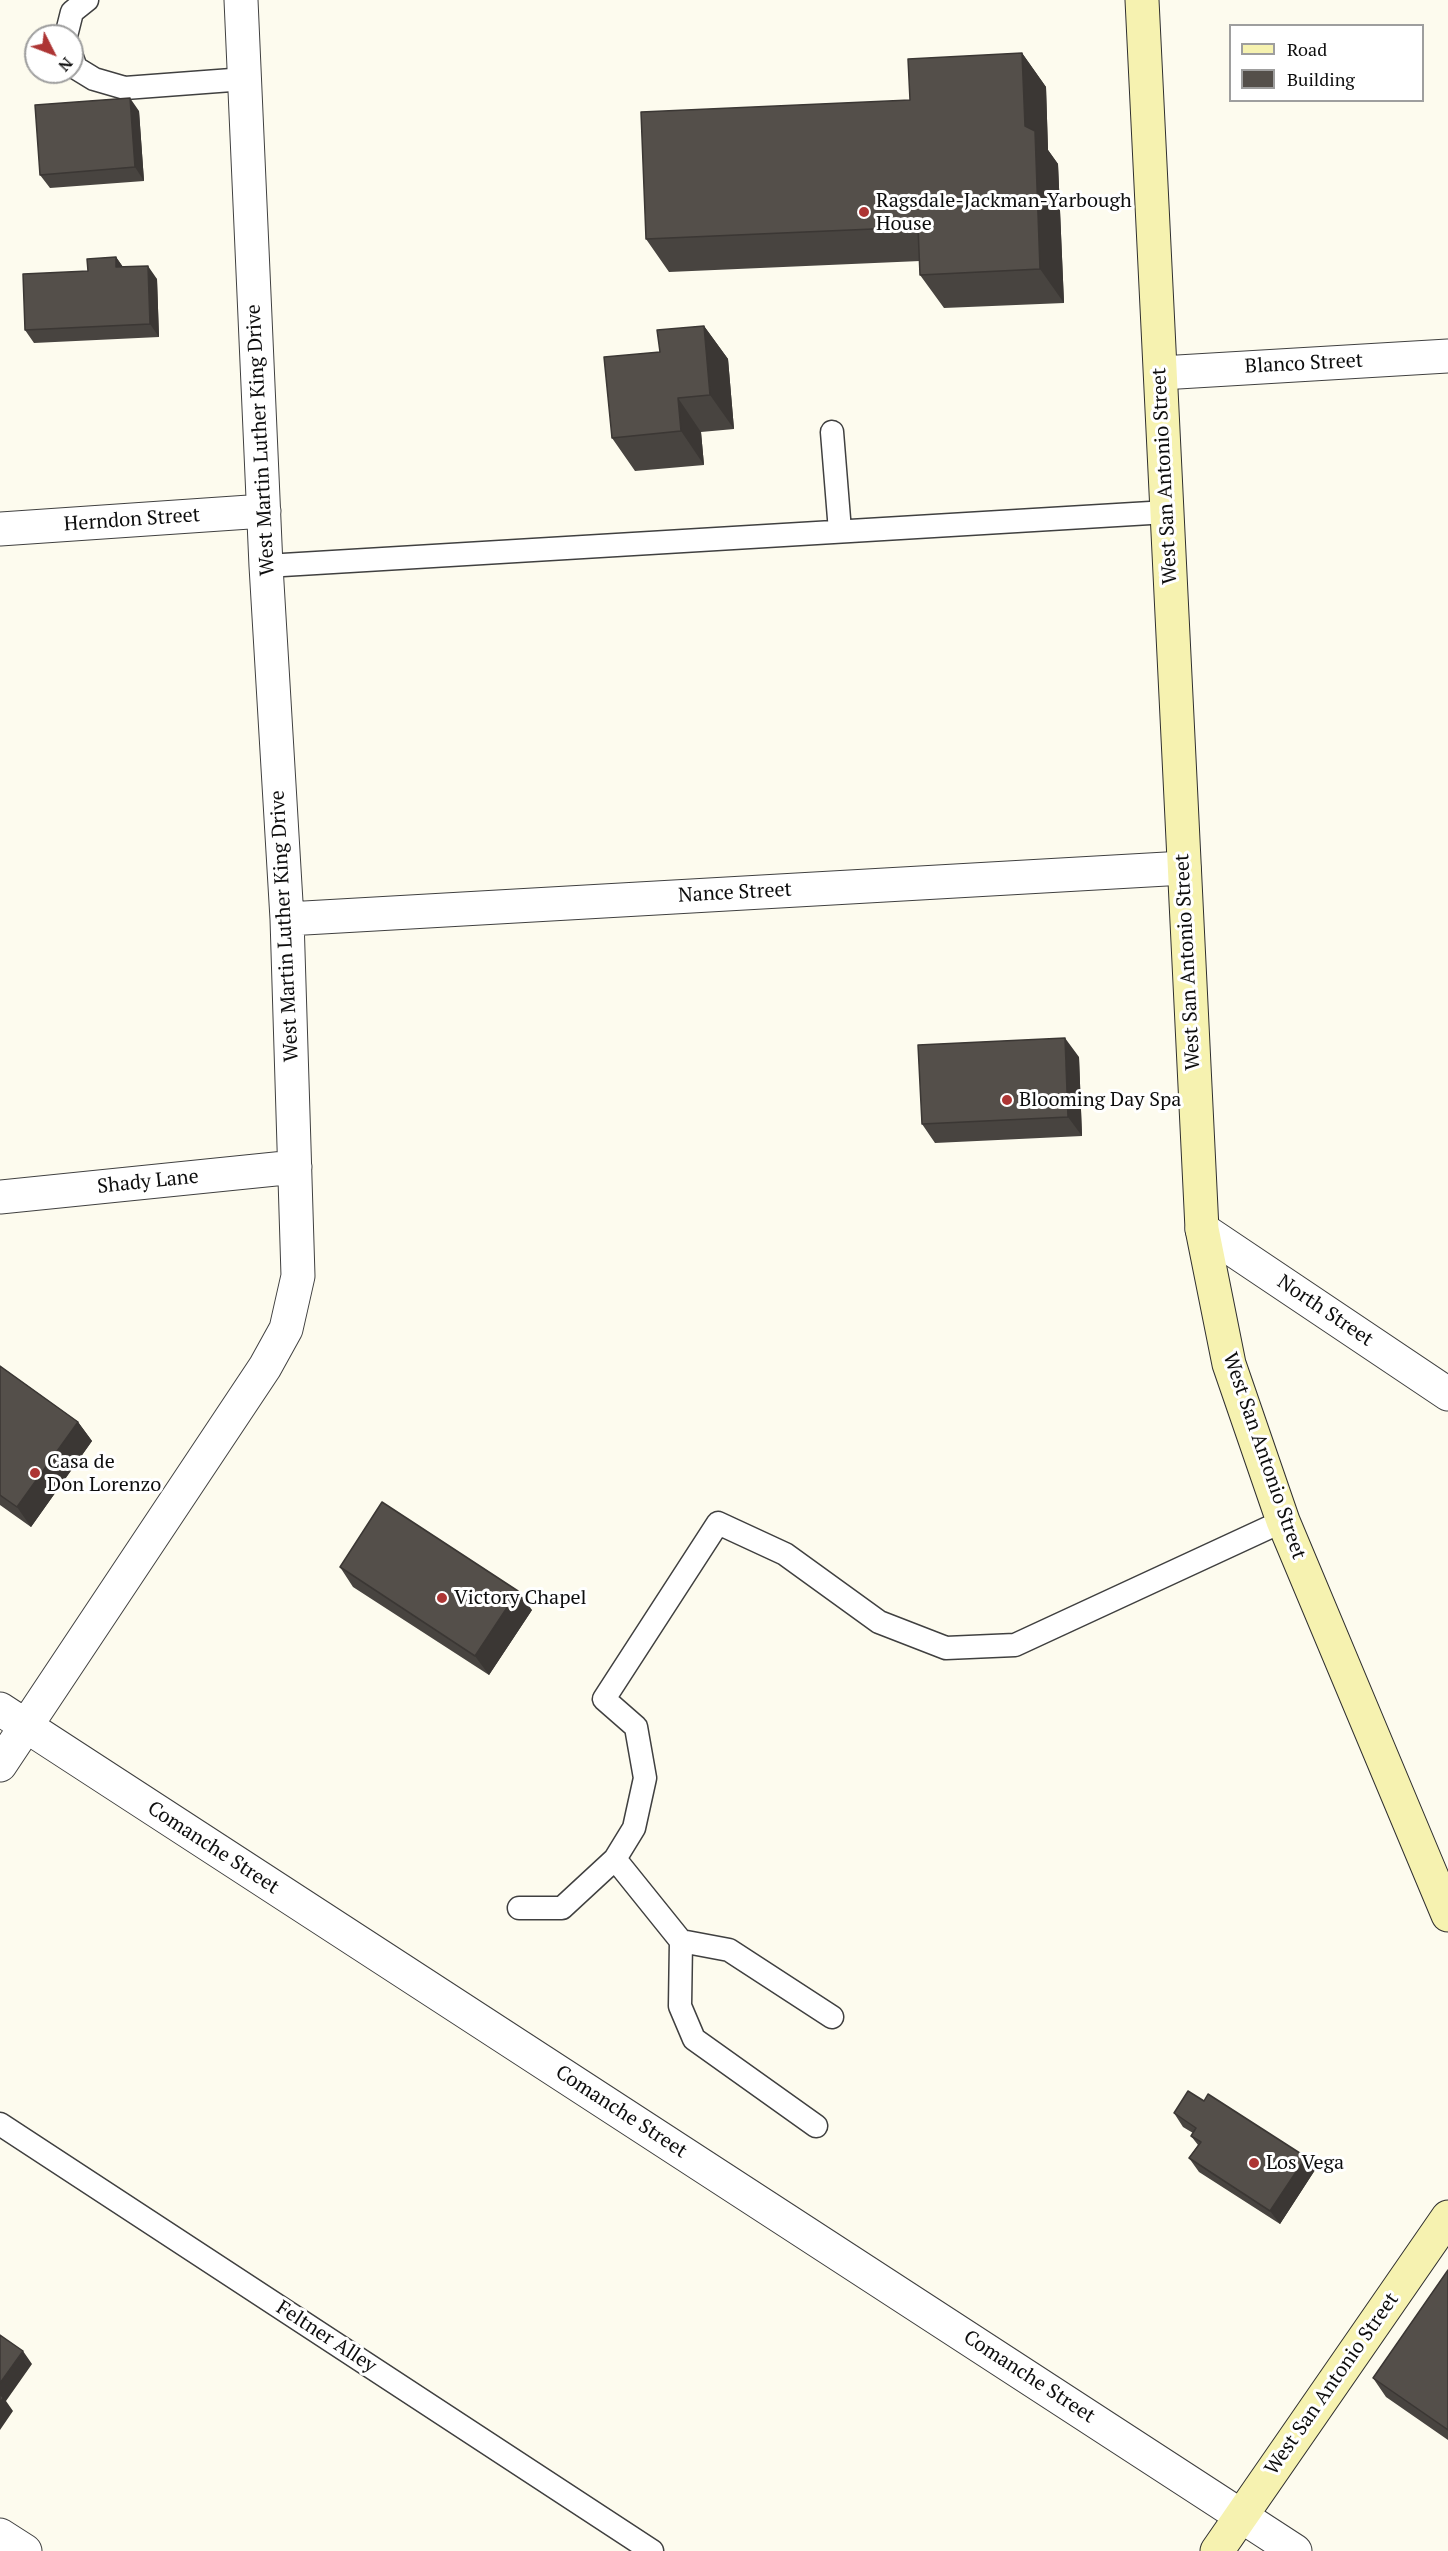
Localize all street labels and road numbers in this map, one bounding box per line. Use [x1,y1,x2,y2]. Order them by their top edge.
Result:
street label: West Martin Luther King Drive [242,304,280,576]
street label: Blanco Street [1244,349,1364,379]
street label: West San Antonio Street [1147,367,1183,585]
street label: Herndon Street [63,503,201,537]
street label: West Martin Luther King Drive [266,790,304,1062]
street label: West San Antonio Street [1170,853,1206,1071]
street label: Nance Street [678,878,792,908]
street label: Shady Lane [96,1165,200,1199]
street label: North Street [1272,1270,1378,1352]
street label: West San Antonio Street [1217,1349,1311,1563]
street label: Comanche Street [143,1797,283,1899]
street label: Comanche Street [551,2061,691,2163]
street label: West San Antonio Street [1260,2288,1404,2480]
street label: Feltner Alley [272,2296,380,2378]
street label: Comanche Street [959,2326,1099,2428]

